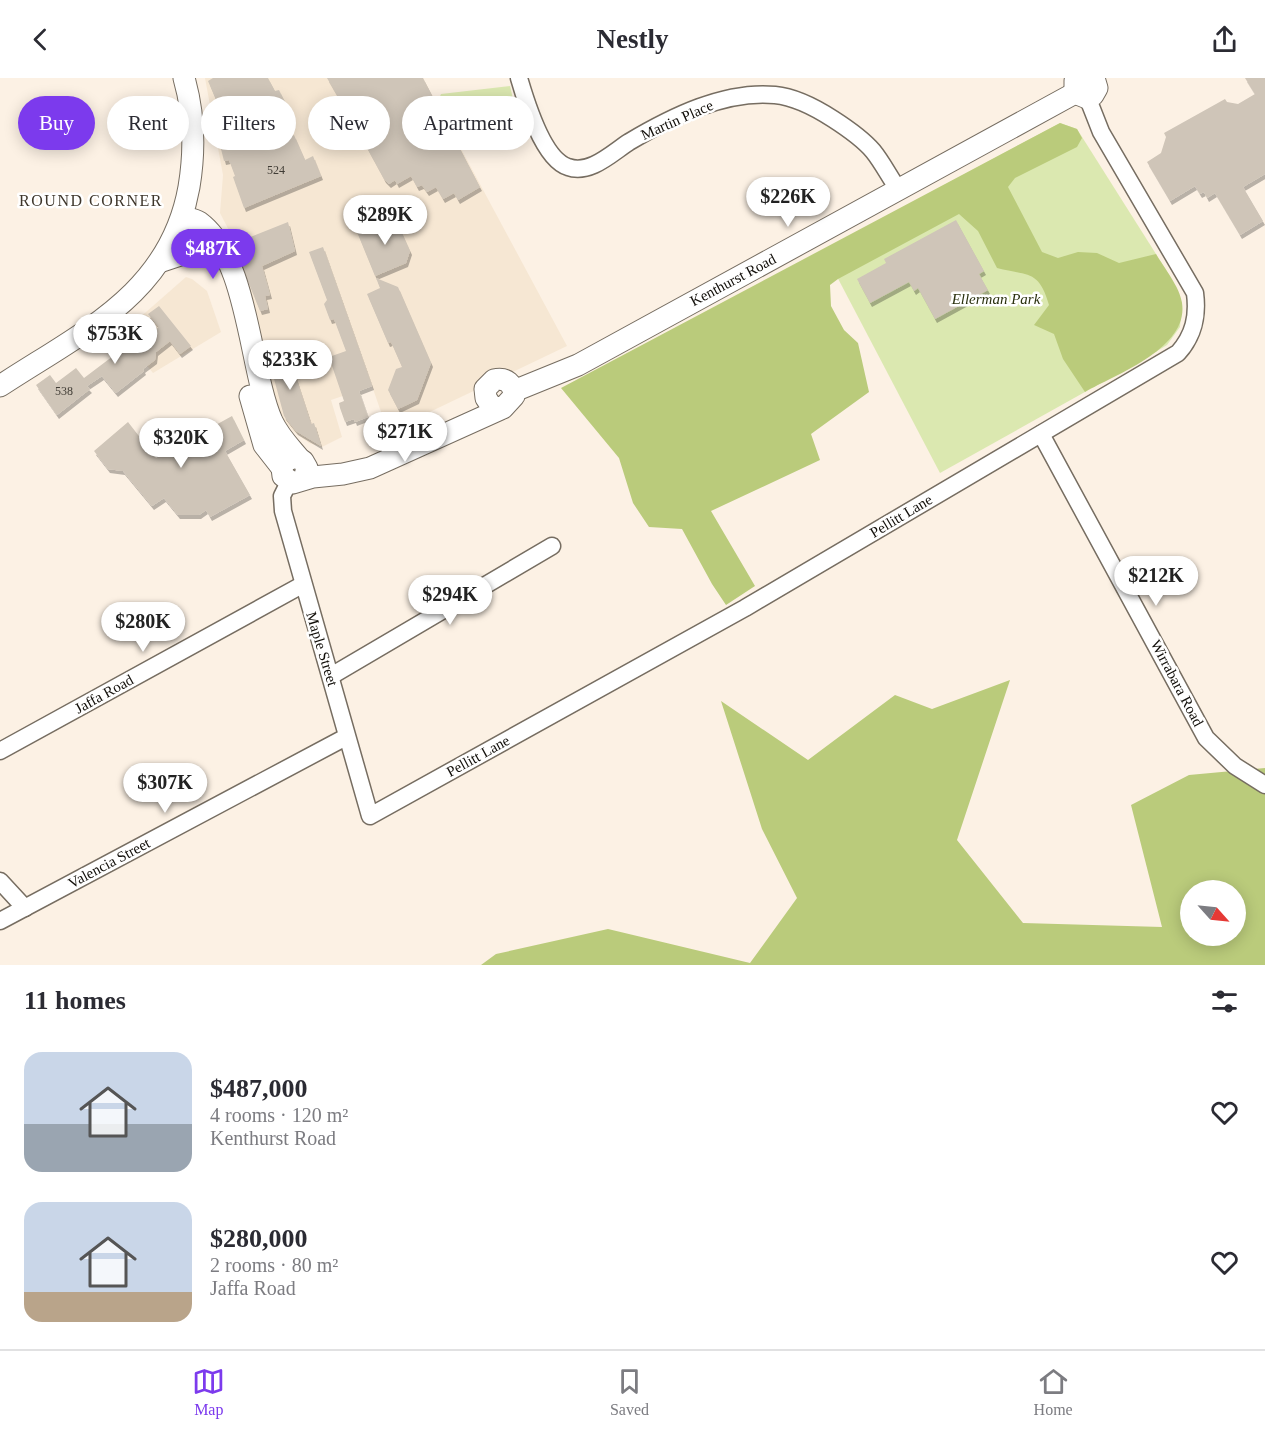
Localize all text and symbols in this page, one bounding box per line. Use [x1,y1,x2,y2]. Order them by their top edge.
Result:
icon: back [24,23,57,56]
icon: share [1208,23,1241,56]
text: Nestly [597,24,668,54]
chip: Buy [18,96,95,150]
chip: Rent [107,96,189,150]
chip: Filters [201,96,296,150]
chip: New [308,96,390,150]
chip: Apartment [402,96,534,150]
street label: Martin Place [639,97,716,143]
house number: 524 [267,163,285,177]
pin: $226K [746,177,830,228]
text: $226K [760,185,816,207]
district label: ROUND CORNER [19,192,163,209]
pin: $289K [343,195,427,246]
text: $289K [357,203,413,225]
pin: $487K [171,229,255,280]
text: $487K [185,237,241,259]
street label: Kenthurst Road [687,251,779,309]
park label: Ellerman Park [951,291,1041,307]
pin: $753K [73,314,157,365]
text: $753K [87,322,143,344]
pin: $233K [248,340,332,391]
text: $233K [262,348,318,370]
house number: 538 [55,384,73,398]
pin: $271K [363,412,447,463]
pin: $320K [139,418,223,469]
text: $271K [377,420,433,442]
text: $320K [153,426,209,448]
street label: Pellitt Lane [867,491,935,541]
pin: $212K [1114,556,1198,607]
text: $212K [1128,564,1184,586]
pin: $294K [408,575,492,626]
text: $294K [422,583,478,605]
pin: $280K [101,602,185,653]
text: $280K [115,610,171,632]
street label: Maple Street [303,610,341,689]
street label: Wirrabara Road [1147,637,1207,729]
street label: Jaffa Road [72,671,136,717]
street label: Pellitt Lane [444,732,513,780]
pin: $307K [123,763,207,814]
text: $307K [137,771,193,793]
street label: Valencia Street [65,834,153,891]
north arrow [1180,880,1246,946]
map controls [1180,880,1246,946]
icon: filters [1208,985,1241,1018]
text: 11 homes [24,986,126,1015]
text: $487,000 [210,1074,308,1103]
icon: home [72,1076,144,1148]
icon: heart [1208,1096,1241,1129]
text: 4 rooms · 120 m² [210,1104,348,1126]
text: Kenthurst Road [210,1127,336,1149]
text: $280,000 [210,1224,308,1253]
icon: home [72,1226,144,1298]
icon: heart [1208,1246,1241,1279]
text: 2 rooms · 80 m² [210,1254,338,1276]
text: Jaffa Road [210,1277,296,1299]
tab: Map [192,1365,225,1419]
tab: Saved [610,1365,649,1419]
tab: Home [1034,1365,1073,1419]

